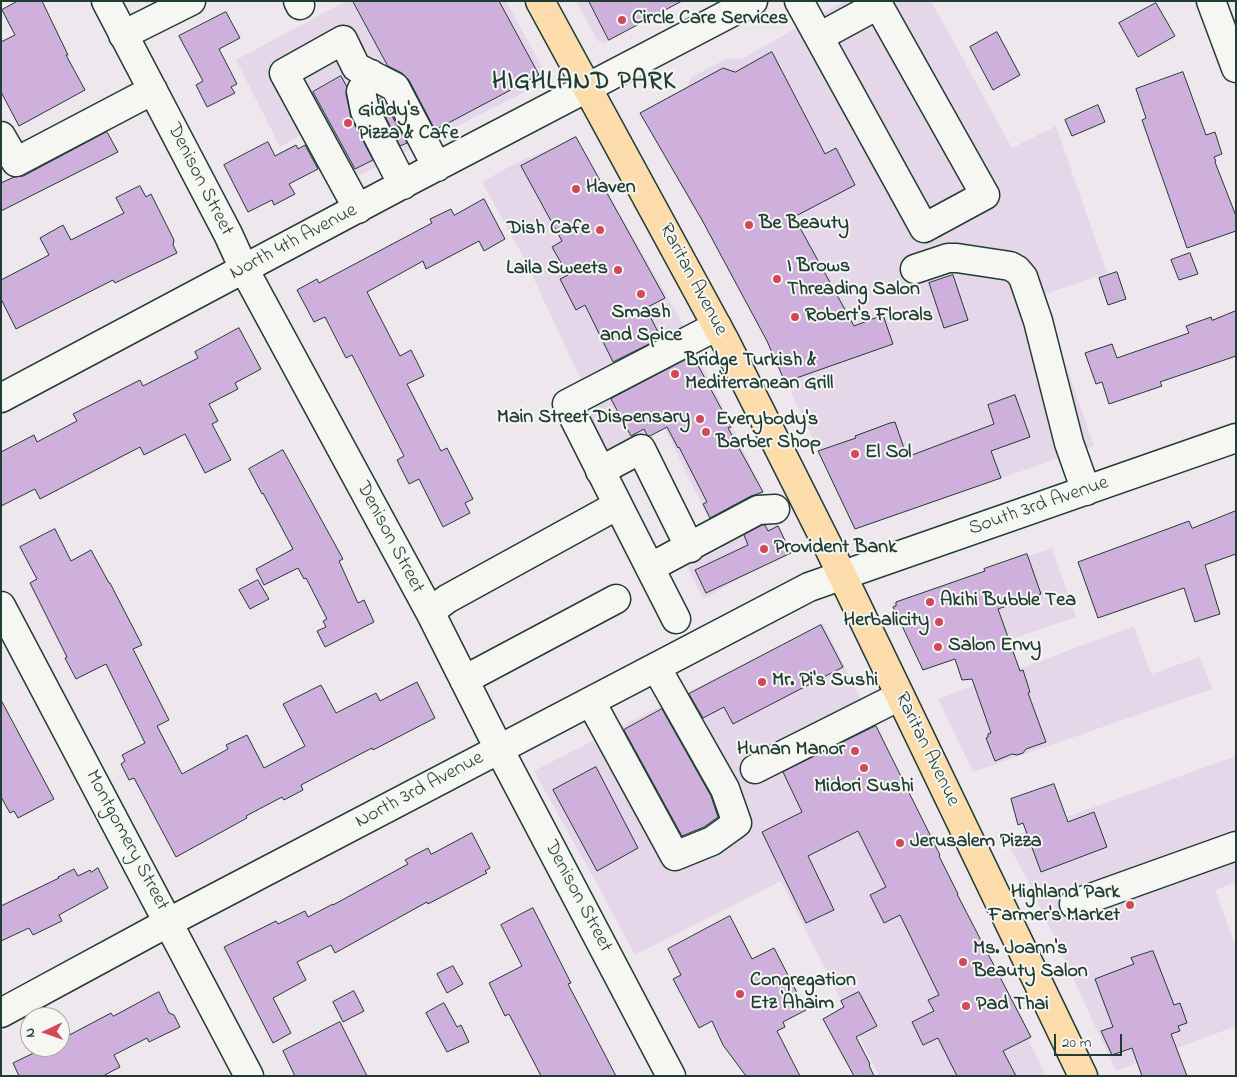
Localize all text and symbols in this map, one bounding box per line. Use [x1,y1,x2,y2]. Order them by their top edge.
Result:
place label: Circle Care Services [632,8,788,32]
marker: Circle Care Services [616,14,628,26]
district label: HIGHLAND PARK [490,69,678,99]
place label: Giddy's Pizza & Cafe [358,100,459,147]
marker: Giddy's Pizza & Cafe [342,117,354,129]
street label: Denison Street [160,120,238,240]
place label: Haven [586,177,636,201]
marker: Haven [570,183,582,195]
street label: North 4th Avenue [226,199,362,287]
place label: Be Beauty [759,213,849,237]
place label: Dish Cafe [507,218,590,242]
marker: Be Beauty [743,219,755,231]
street label: Raritan Avenue [652,220,732,340]
marker: Dish Cafe [594,224,606,236]
place label: I Brows Threading Salon [787,256,920,303]
place label: Laila Sweets [506,258,608,282]
marker: Laila Sweets [612,264,624,276]
marker: I Brows Threading Salon [771,273,783,285]
marker: Smash and Spice [635,288,647,300]
place label: Smash and Spice [600,302,682,349]
place label: Robert's Florals [805,305,933,329]
marker: Robert's Florals [789,311,801,323]
place label: Bridge Turkish & Mediterranean Grill [685,350,833,397]
marker: Bridge Turkish & Mediterranean Grill [669,368,681,380]
place label: Main Street Dispensary [497,407,690,431]
place label: Everybody's Barber Shop [716,409,821,456]
marker: Main Street Dispensary [694,413,706,425]
marker: Everybody's Barber Shop [700,426,712,438]
place label: El Sol [865,442,911,466]
marker: El Sol [849,448,861,460]
street label: South 3rd Avenue [966,472,1112,542]
street label: Denison Street [350,478,428,598]
place label: Provident Bank [774,537,897,561]
marker: Provident Bank [758,543,770,555]
place label: Akihi Bubble Tea [940,590,1076,614]
marker: Akihi Bubble Tea [924,596,936,608]
place label: Herbalicity [844,610,929,634]
marker: Herbalicity [933,616,945,628]
place label: Salon Envy [948,635,1041,659]
marker: Salon Envy [932,641,944,653]
place label: Mr. Pi's Sushi [772,670,878,694]
marker: Mr. Pi's Sushi [756,676,768,688]
street label: Raritan Avenue [888,689,964,811]
place label: Hunan Manor [737,739,845,763]
marker: Hunan Manor [849,745,861,757]
street label: North 3rd Avenue [352,747,488,835]
marker: Midori Sushi [858,762,870,774]
street label: Montgomery Street [79,767,173,915]
place label: Midori Sushi [814,776,914,800]
place label: Jerusalem Pizza [910,831,1042,855]
street label: Denison Street [538,837,616,957]
marker: Jerusalem Pizza [894,837,906,849]
place label: Highland Park Farmer's Market [989,882,1120,929]
marker: Highland Park Farmer's Market [1124,899,1136,911]
place label: Ms. Joann's Beauty Salon [973,938,1088,985]
marker: Ms. Joann's Beauty Salon [957,956,969,968]
place label: Congregation Etz Ahaim [750,970,856,1017]
marker: Congregation Etz Ahaim [734,988,746,1000]
place label: Pad Thai [976,994,1049,1018]
marker: Pad Thai [960,1000,972,1012]
north arrow [20,1007,70,1057]
scale bar [1057,1024,1124,1056]
text: N [20,1027,41,1038]
text: 20 m [1062,1032,1091,1054]

